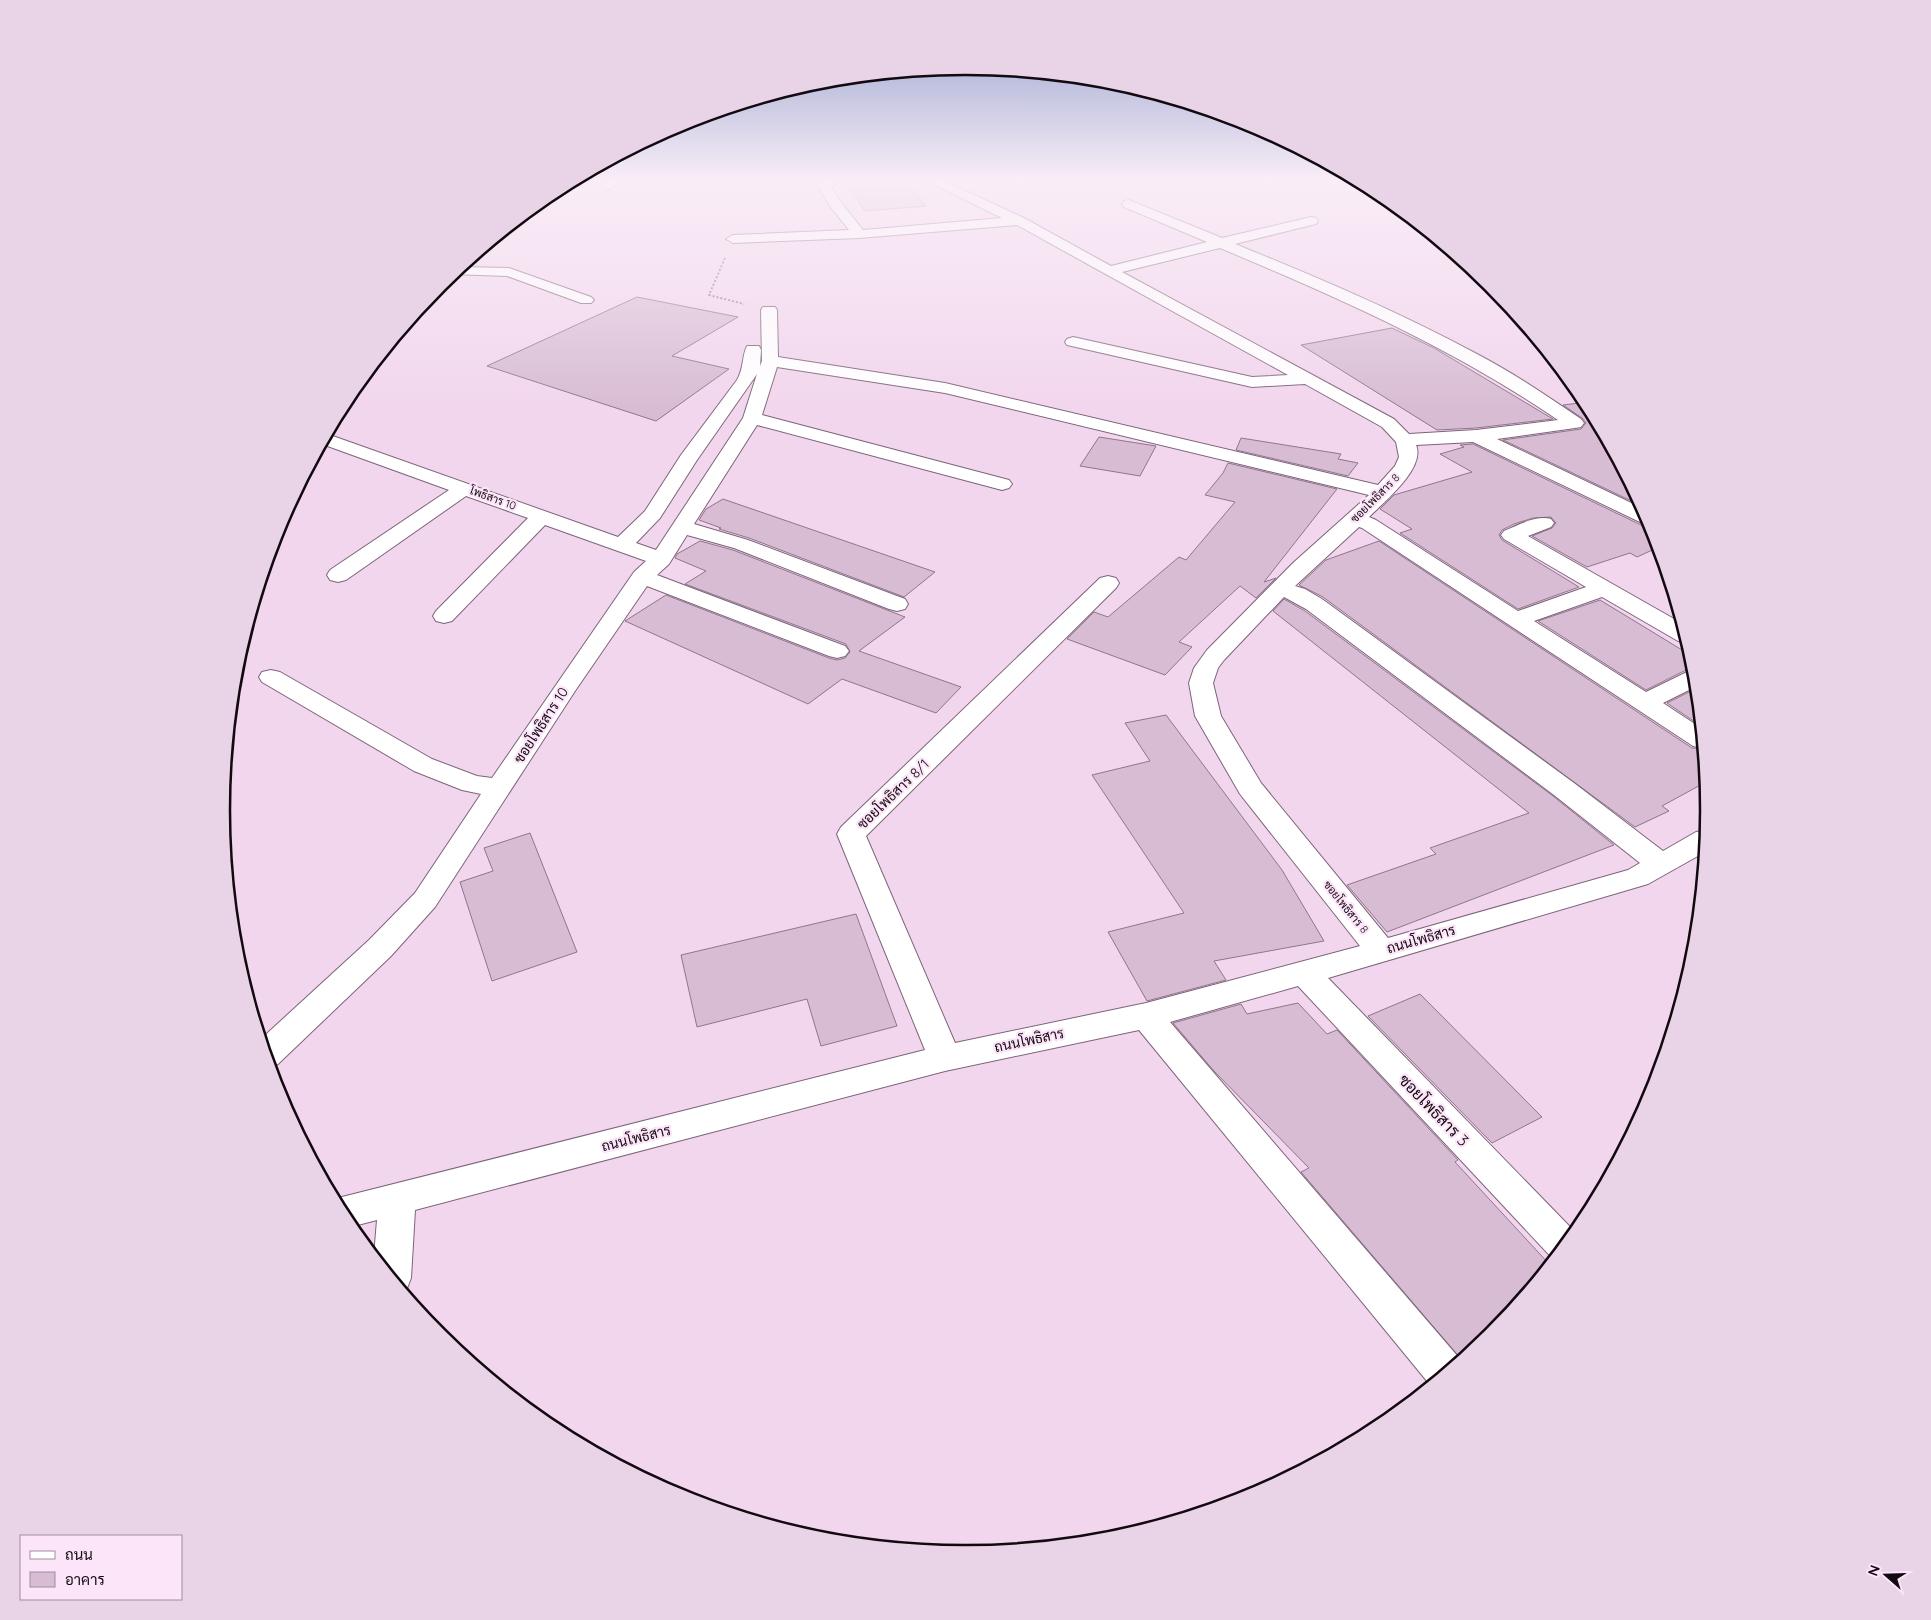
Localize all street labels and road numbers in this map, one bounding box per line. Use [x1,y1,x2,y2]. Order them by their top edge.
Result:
street label: ซอยโพธิสาร 8 [1347,470,1402,525]
street label: โพธิสาร 10 [467,482,519,513]
street label: ซอยโพธิสาร 10 [510,684,572,766]
street label: ซอยโพธิสาร 8/1 [853,755,933,833]
street label: ซอยโพธิสาร 8 [1321,877,1372,936]
street label: ถนนโพธิสาร [1385,921,1458,957]
street label: ถนนโพธิสาร [993,1024,1066,1056]
street label: ซอยโพธิสาร 3 [1395,1069,1474,1150]
street label: ถนนโพธิสาร [600,1121,673,1155]

